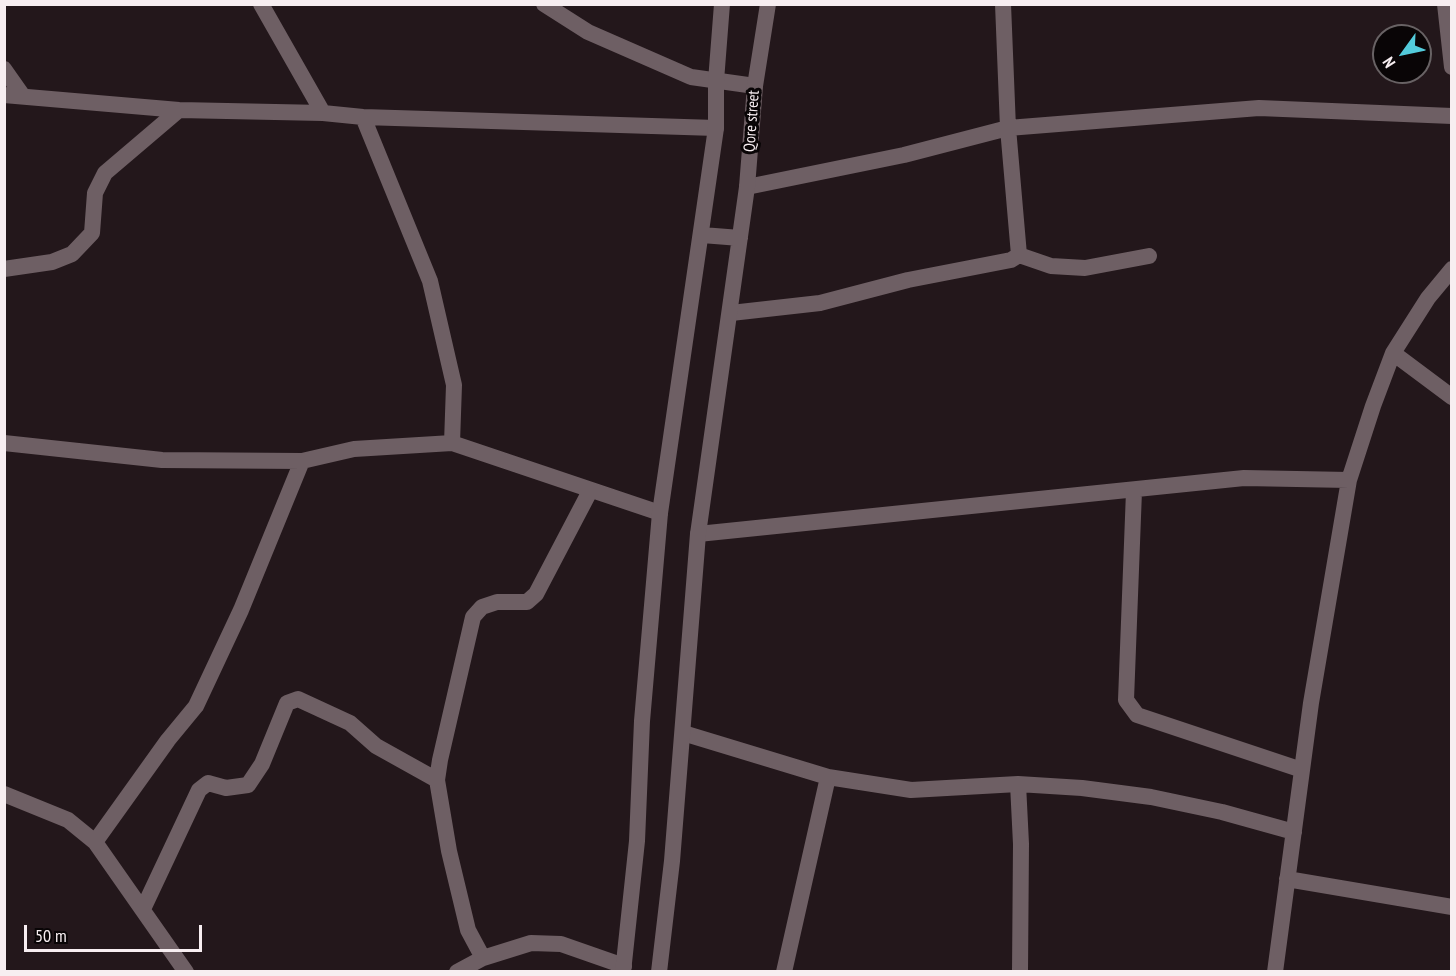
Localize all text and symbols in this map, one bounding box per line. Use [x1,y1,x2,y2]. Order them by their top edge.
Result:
north arrow [1372,24,1432,84]
text: N [1378,54,1399,72]
street label: Qore street [740,90,764,152]
scale bar [27,913,206,951]
text: 50 m [35,924,67,947]

